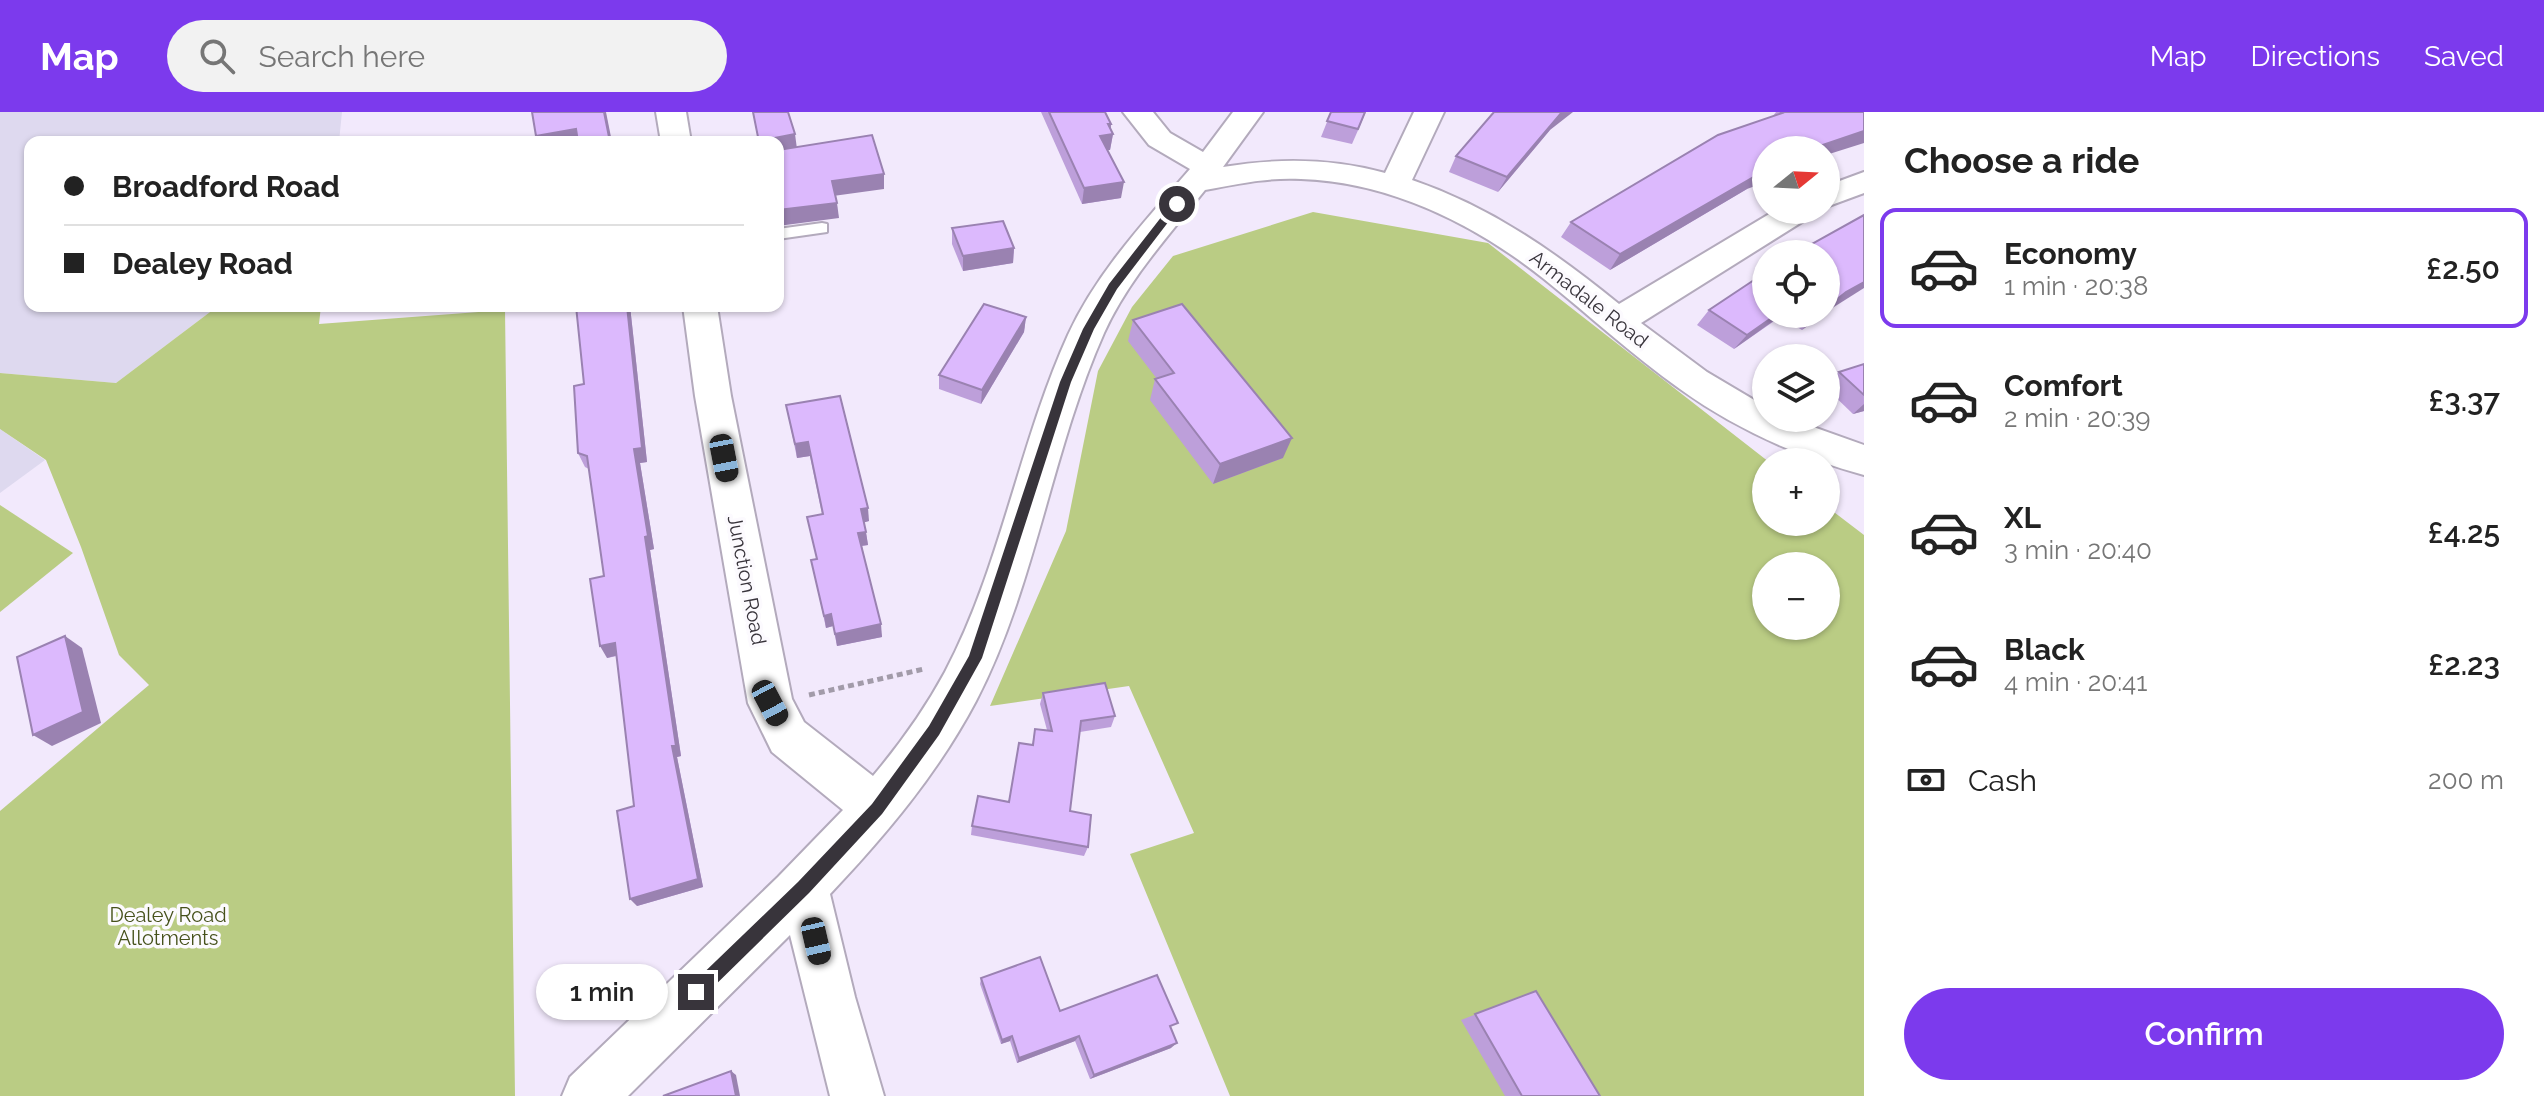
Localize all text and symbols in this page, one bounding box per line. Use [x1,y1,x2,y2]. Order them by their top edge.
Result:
search box [167,20,727,92]
text: Map [40,34,119,79]
icon: search [195,34,239,78]
text: Search here [259,39,425,74]
text: Map [2150,40,2207,73]
text: Directions [2251,40,2380,73]
text: Saved [2424,40,2504,73]
north arrow [1752,136,1840,224]
map controls [1752,136,1840,640]
text: Choose a ride [1904,139,2139,181]
text: Broadford Road [112,169,340,204]
route start [1159,186,1195,222]
icon: car [1908,232,1980,304]
text: Economy [2004,236,2137,271]
button: locate [1752,240,1840,328]
street label: Armadale Road [1525,245,1653,353]
text: Dealey Road [112,246,293,281]
text: £2.50 [2426,251,2500,286]
text: 1 min · 20:38 [2004,271,2148,301]
button: layers [1752,344,1840,432]
icon: car [1908,364,1980,436]
text: Comfort [2004,368,2123,403]
text: £3.37 [2428,383,2500,418]
text: 2 min · 20:39 [2004,403,2151,433]
car [708,432,740,484]
button: + [1752,448,1840,536]
icon: car [1908,496,1980,568]
text: XL [2004,500,2041,535]
street label: Junction Road [723,513,771,647]
text: £4.25 [2428,515,2500,550]
text: 3 min · 20:40 [2004,535,2152,565]
button: − [1752,552,1840,640]
icon: car [1908,628,1980,700]
text: Black [2004,632,2085,667]
text: £2.23 [2428,647,2500,682]
text: 4 min · 20:41 [2004,667,2147,697]
car [748,676,792,730]
icon: cash [1904,758,1948,802]
text: Cash [1968,763,2037,798]
text: 200 m [2428,765,2504,795]
park label: Dealey Road Allotments [109,903,227,950]
car [799,915,833,967]
callout: 1 min [536,964,668,1020]
route end [678,974,714,1010]
text: 1 min [570,977,634,1007]
button: Confirm [1904,988,2504,1080]

